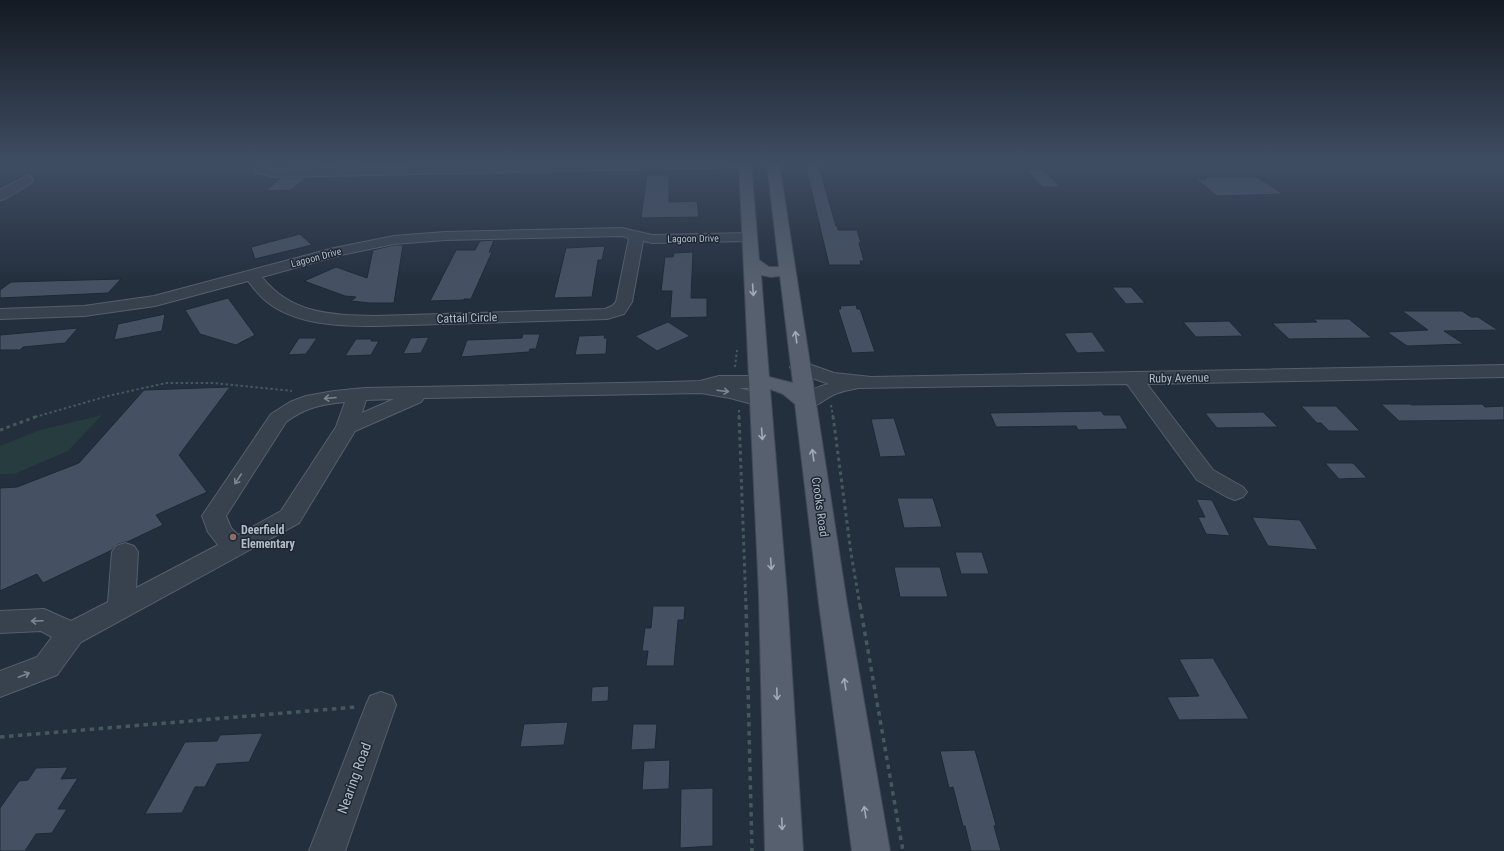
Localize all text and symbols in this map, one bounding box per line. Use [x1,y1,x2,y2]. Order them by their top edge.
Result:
street label: Lagoon Drive [667,233,719,244]
street label: Lagoon Drive [290,245,343,269]
one-way arrow [749,283,756,296]
street label: Cattail Circle [436,310,498,326]
one-way arrow [792,330,800,343]
street label: Ruby Avenue [1149,370,1210,386]
one-way arrow [716,388,729,395]
one-way arrow [324,395,337,402]
one-way arrow [758,427,765,440]
one-way arrow [809,449,817,462]
one-way arrow [234,473,242,484]
street label: Crooks Road [809,476,831,538]
place label: Deerfield Elementary [241,523,296,551]
marker: Deerfield Elementary [228,532,238,542]
one-way arrow [767,557,774,570]
one-way arrow [31,617,44,624]
one-way arrow [17,671,29,679]
one-way arrow [841,678,849,691]
one-way arrow [773,687,781,700]
street label: Nearing Road [334,740,374,816]
one-way arrow [861,806,869,819]
one-way arrow [779,817,786,830]

